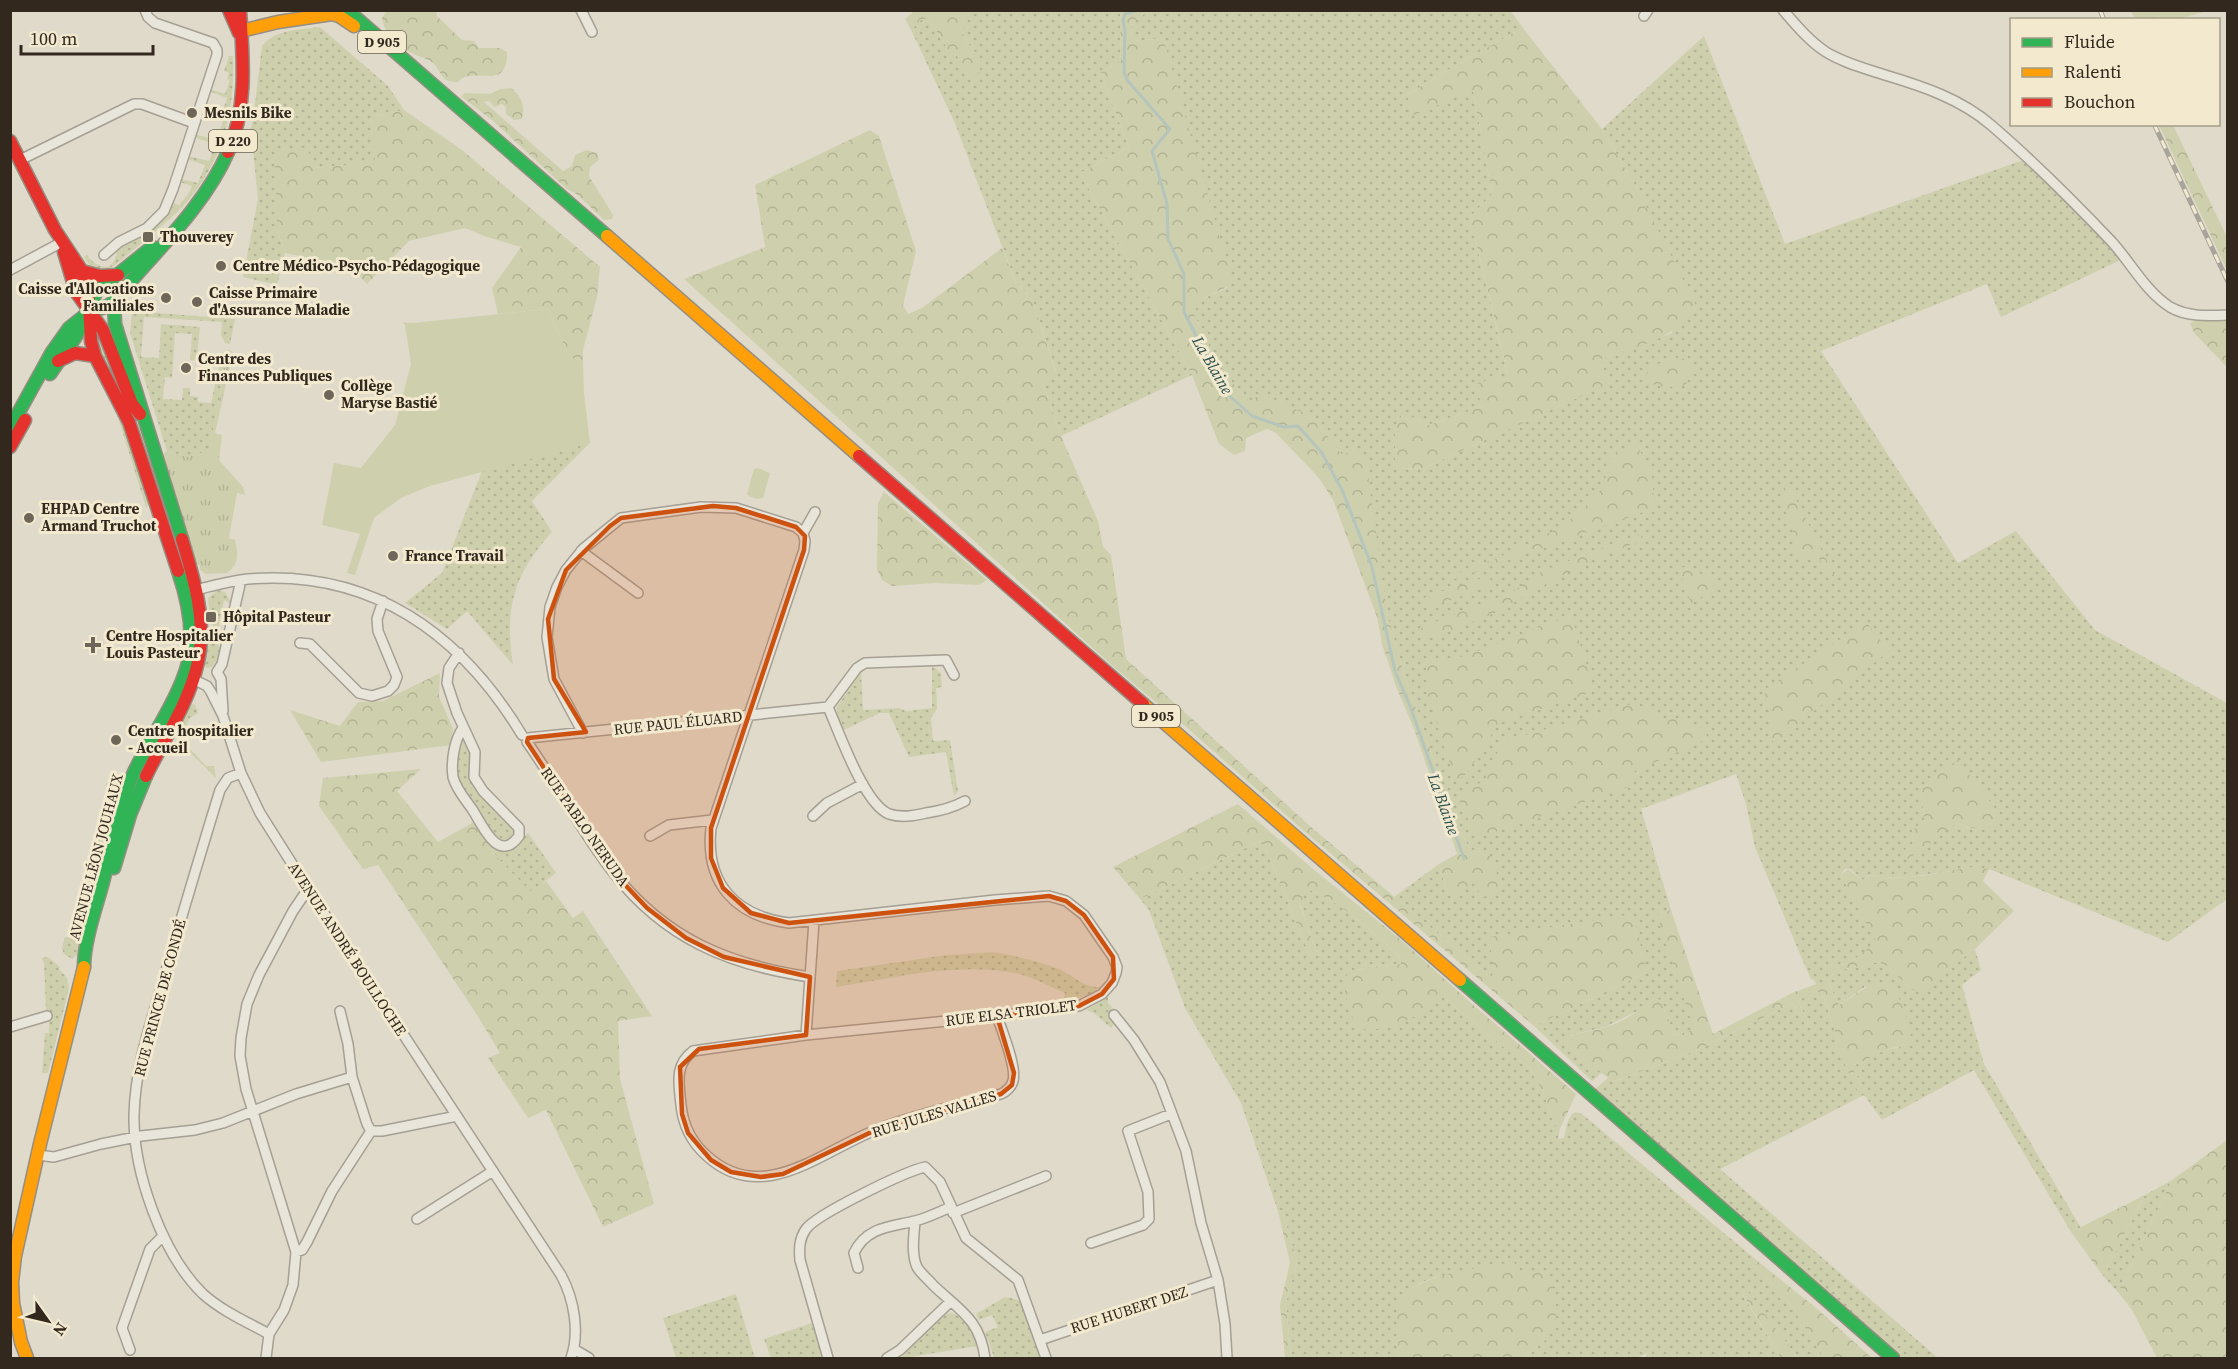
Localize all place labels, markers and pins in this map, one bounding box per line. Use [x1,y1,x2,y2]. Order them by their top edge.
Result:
place label: Mesnils Bike [204,102,292,123]
marker: Mesnils Bike [185,106,199,120]
place label: Thouverey [160,226,234,247]
marker: Thouverey [141,230,155,244]
place label: Centre Médico-Psycho-Pédagogique [233,255,480,276]
marker: Centre Médico-Psycho-Pédagogique [214,259,228,273]
place label: Caisse d'Allocations Familiales [18,278,154,316]
place label: Caisse Primaire d'Assurance Maladie [209,282,350,320]
marker: Caisse d'Allocations Familiales [159,291,173,305]
marker: Caisse Primaire d'Assurance Maladie [190,295,204,309]
place label: Centre des Finances Publiques [198,348,332,386]
marker: Centre des Finances Publiques [179,361,193,375]
place label: Collège Maryse Bastié [341,375,438,413]
marker: Collège Maryse Bastié [322,388,336,402]
place label: EHPAD Centre Armand Truchot [41,498,157,536]
marker: EHPAD Centre Armand Truchot [22,511,36,525]
place label: France Travail [405,545,504,566]
marker: France Travail [386,549,400,563]
place label: Hôpital Pasteur [223,606,331,627]
marker: Hôpital Pasteur [204,610,218,624]
place label: Centre Hospitalier Louis Pasteur [106,625,233,663]
marker: Centre Hospitalier Louis Pasteur [84,636,102,654]
place label: Centre hospitalier - Accueil [128,720,253,758]
marker: Centre hospitalier - Accueil [109,733,123,747]

